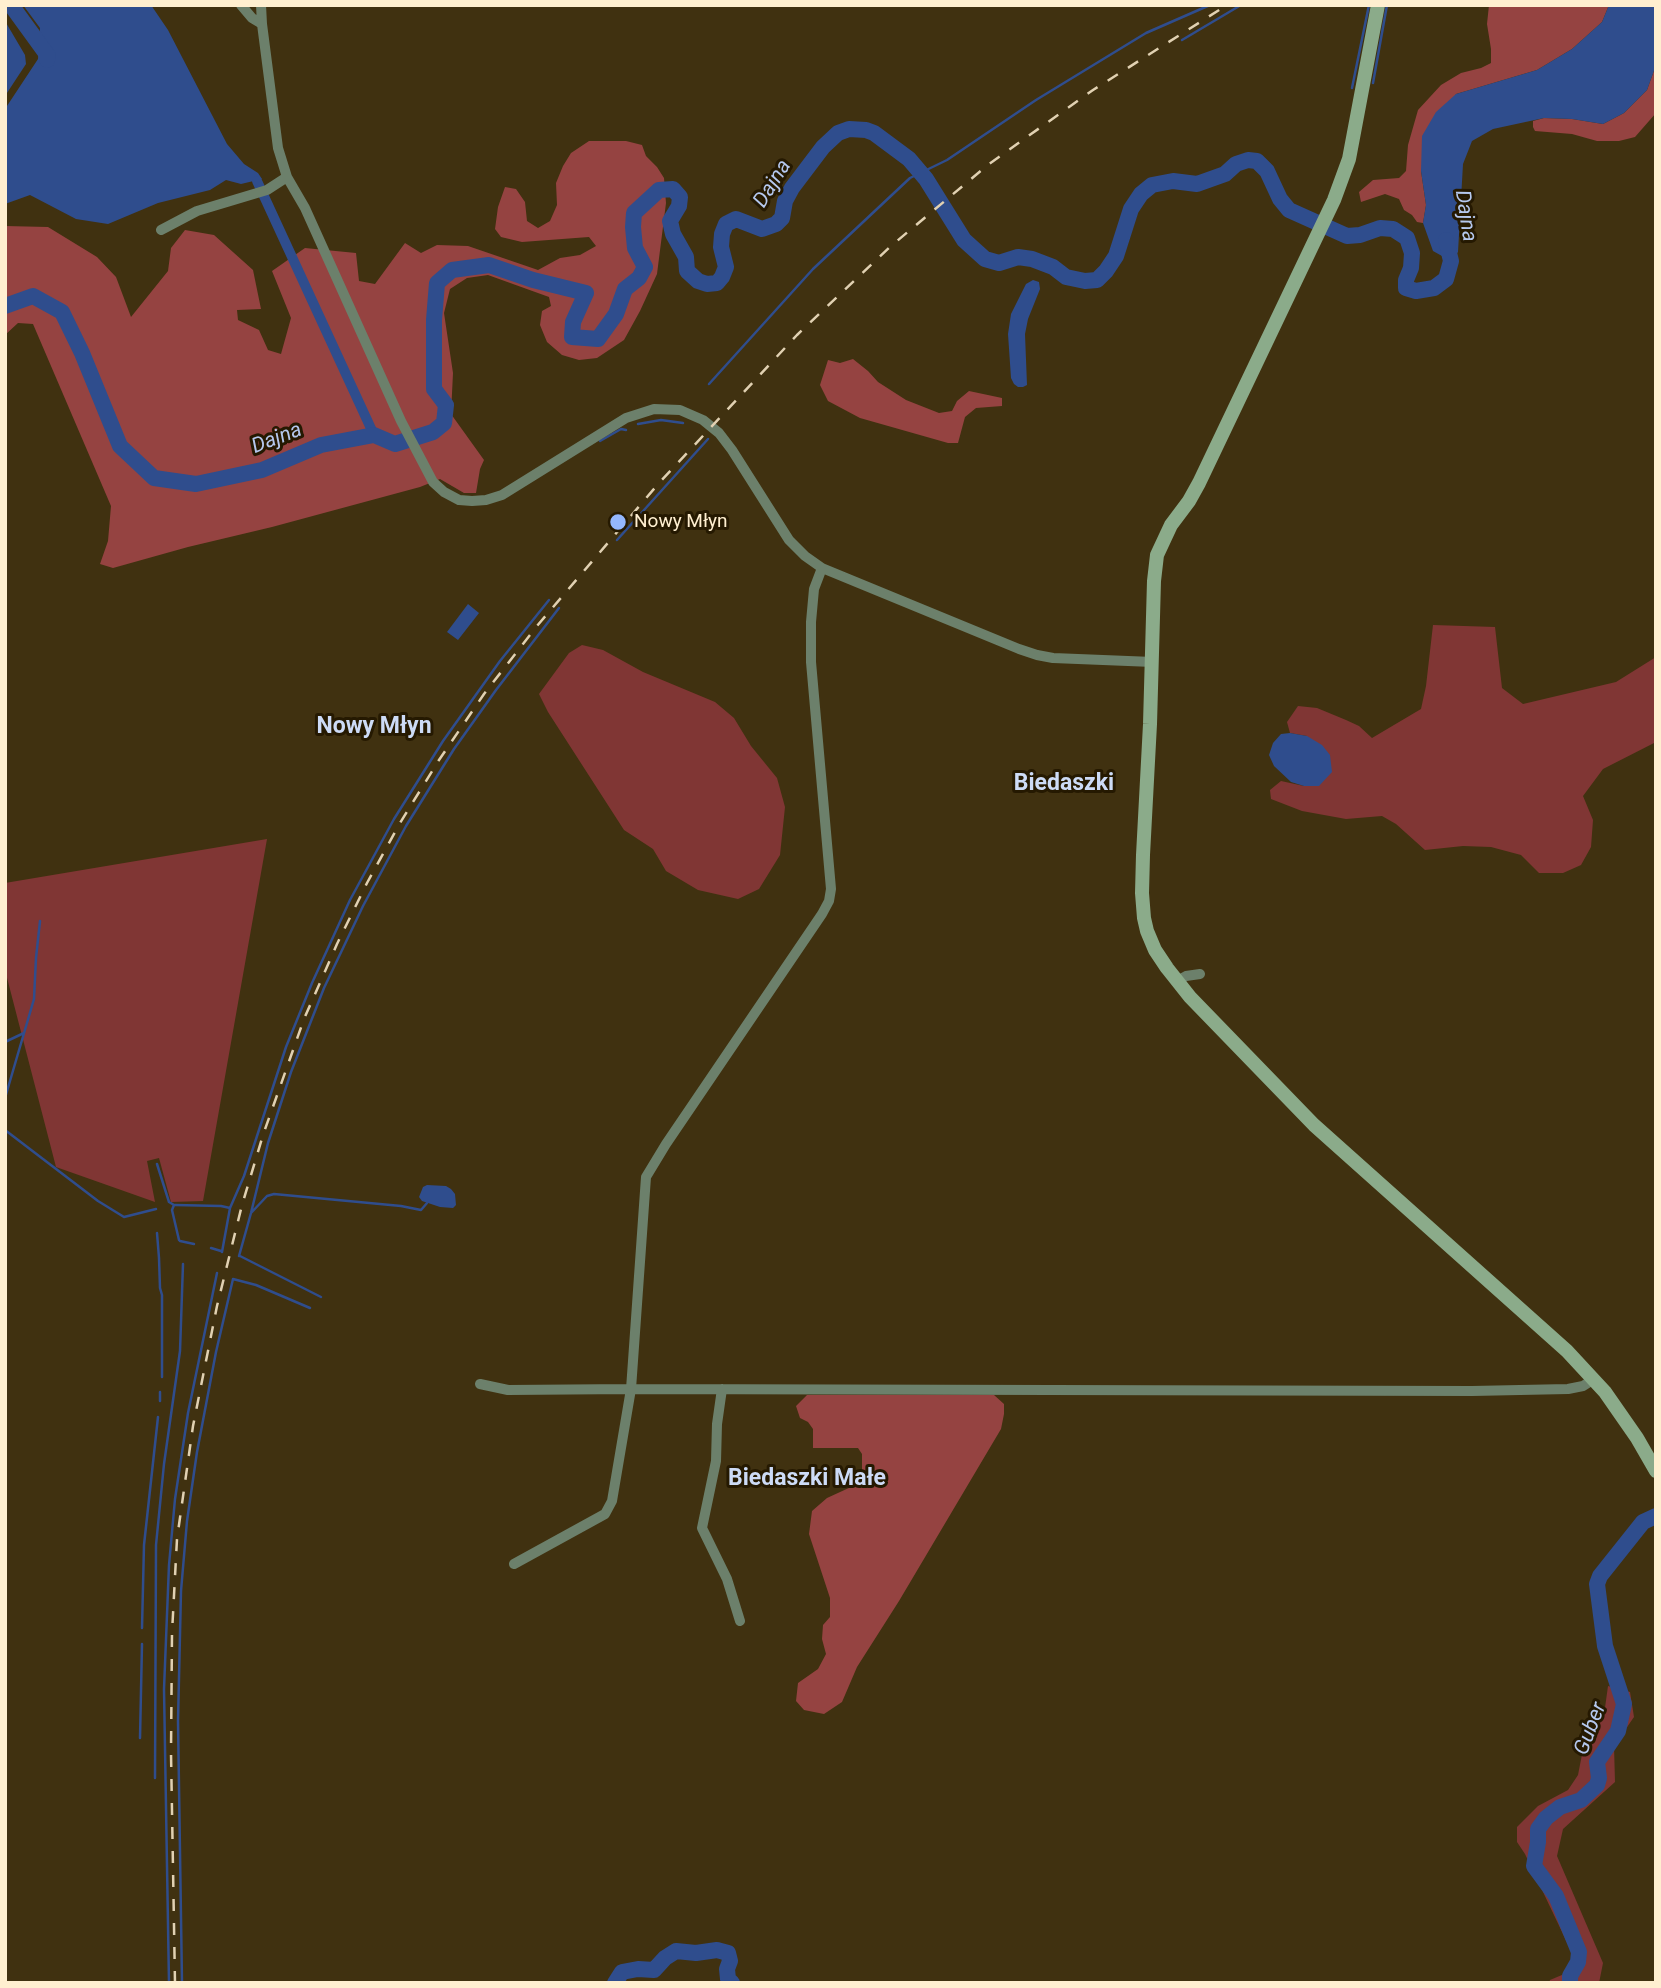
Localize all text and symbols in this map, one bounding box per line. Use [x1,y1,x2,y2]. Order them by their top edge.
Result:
water label: Dajna [749,155,797,213]
water label: Dajna [1449,189,1481,243]
water label: Dajna [248,418,306,460]
place label: Nowy Młyn [634,511,728,533]
marker: Nowy Młyn [608,512,628,532]
district label: Nowy Młyn [316,713,432,741]
district label: Biedaszki [1014,770,1114,798]
district label: Biedaszki Małe [728,1465,886,1493]
water label: Guber [1570,1699,1612,1759]

